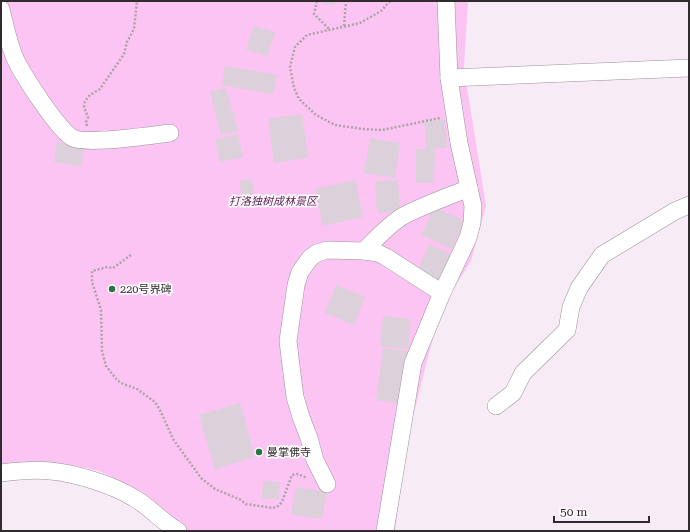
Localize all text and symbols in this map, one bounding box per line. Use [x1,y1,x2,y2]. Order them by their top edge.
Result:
park label: 打洛独树成林景区 [229,195,319,208]
place label: 220号界碑 [120,283,171,296]
marker: 220号界碑 [107,284,117,294]
place label: 曼掌佛寺 [267,446,311,459]
marker: 曼掌佛寺 [254,447,264,457]
scale bar [554,498,649,524]
text: 50 m [560,505,587,519]

